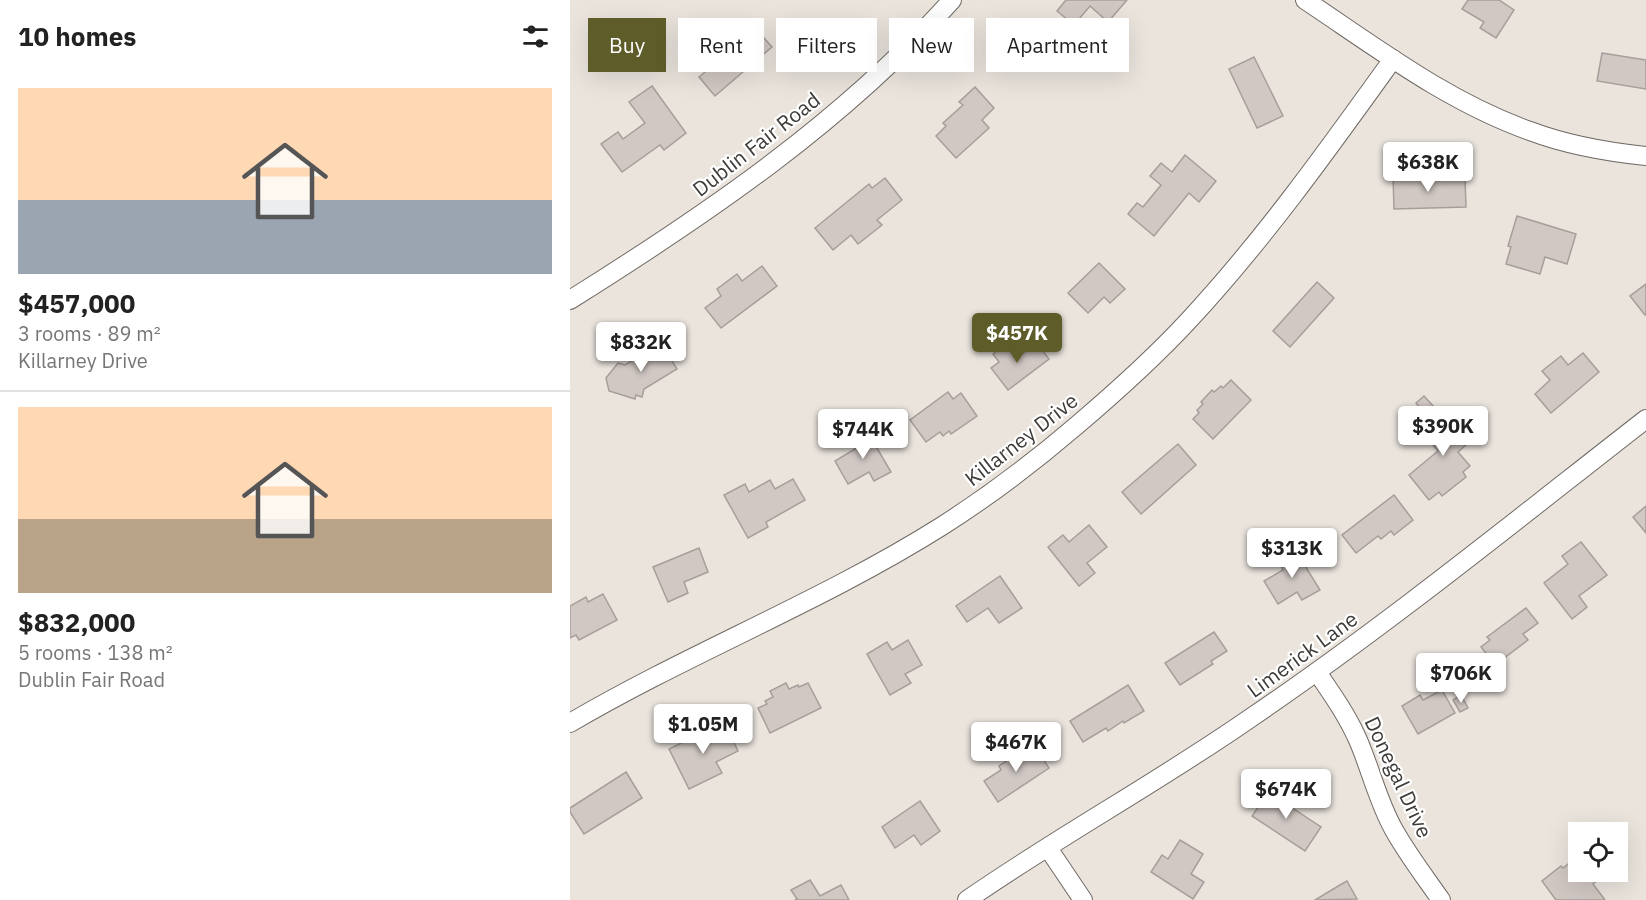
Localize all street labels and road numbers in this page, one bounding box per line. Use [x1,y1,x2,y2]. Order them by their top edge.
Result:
street label: Dublin Fair Road [687,85,825,203]
street label: Killarney Drive [959,386,1083,492]
street label: Limerick Lane [1241,604,1363,704]
street label: Donegal Drive [1359,712,1439,842]

